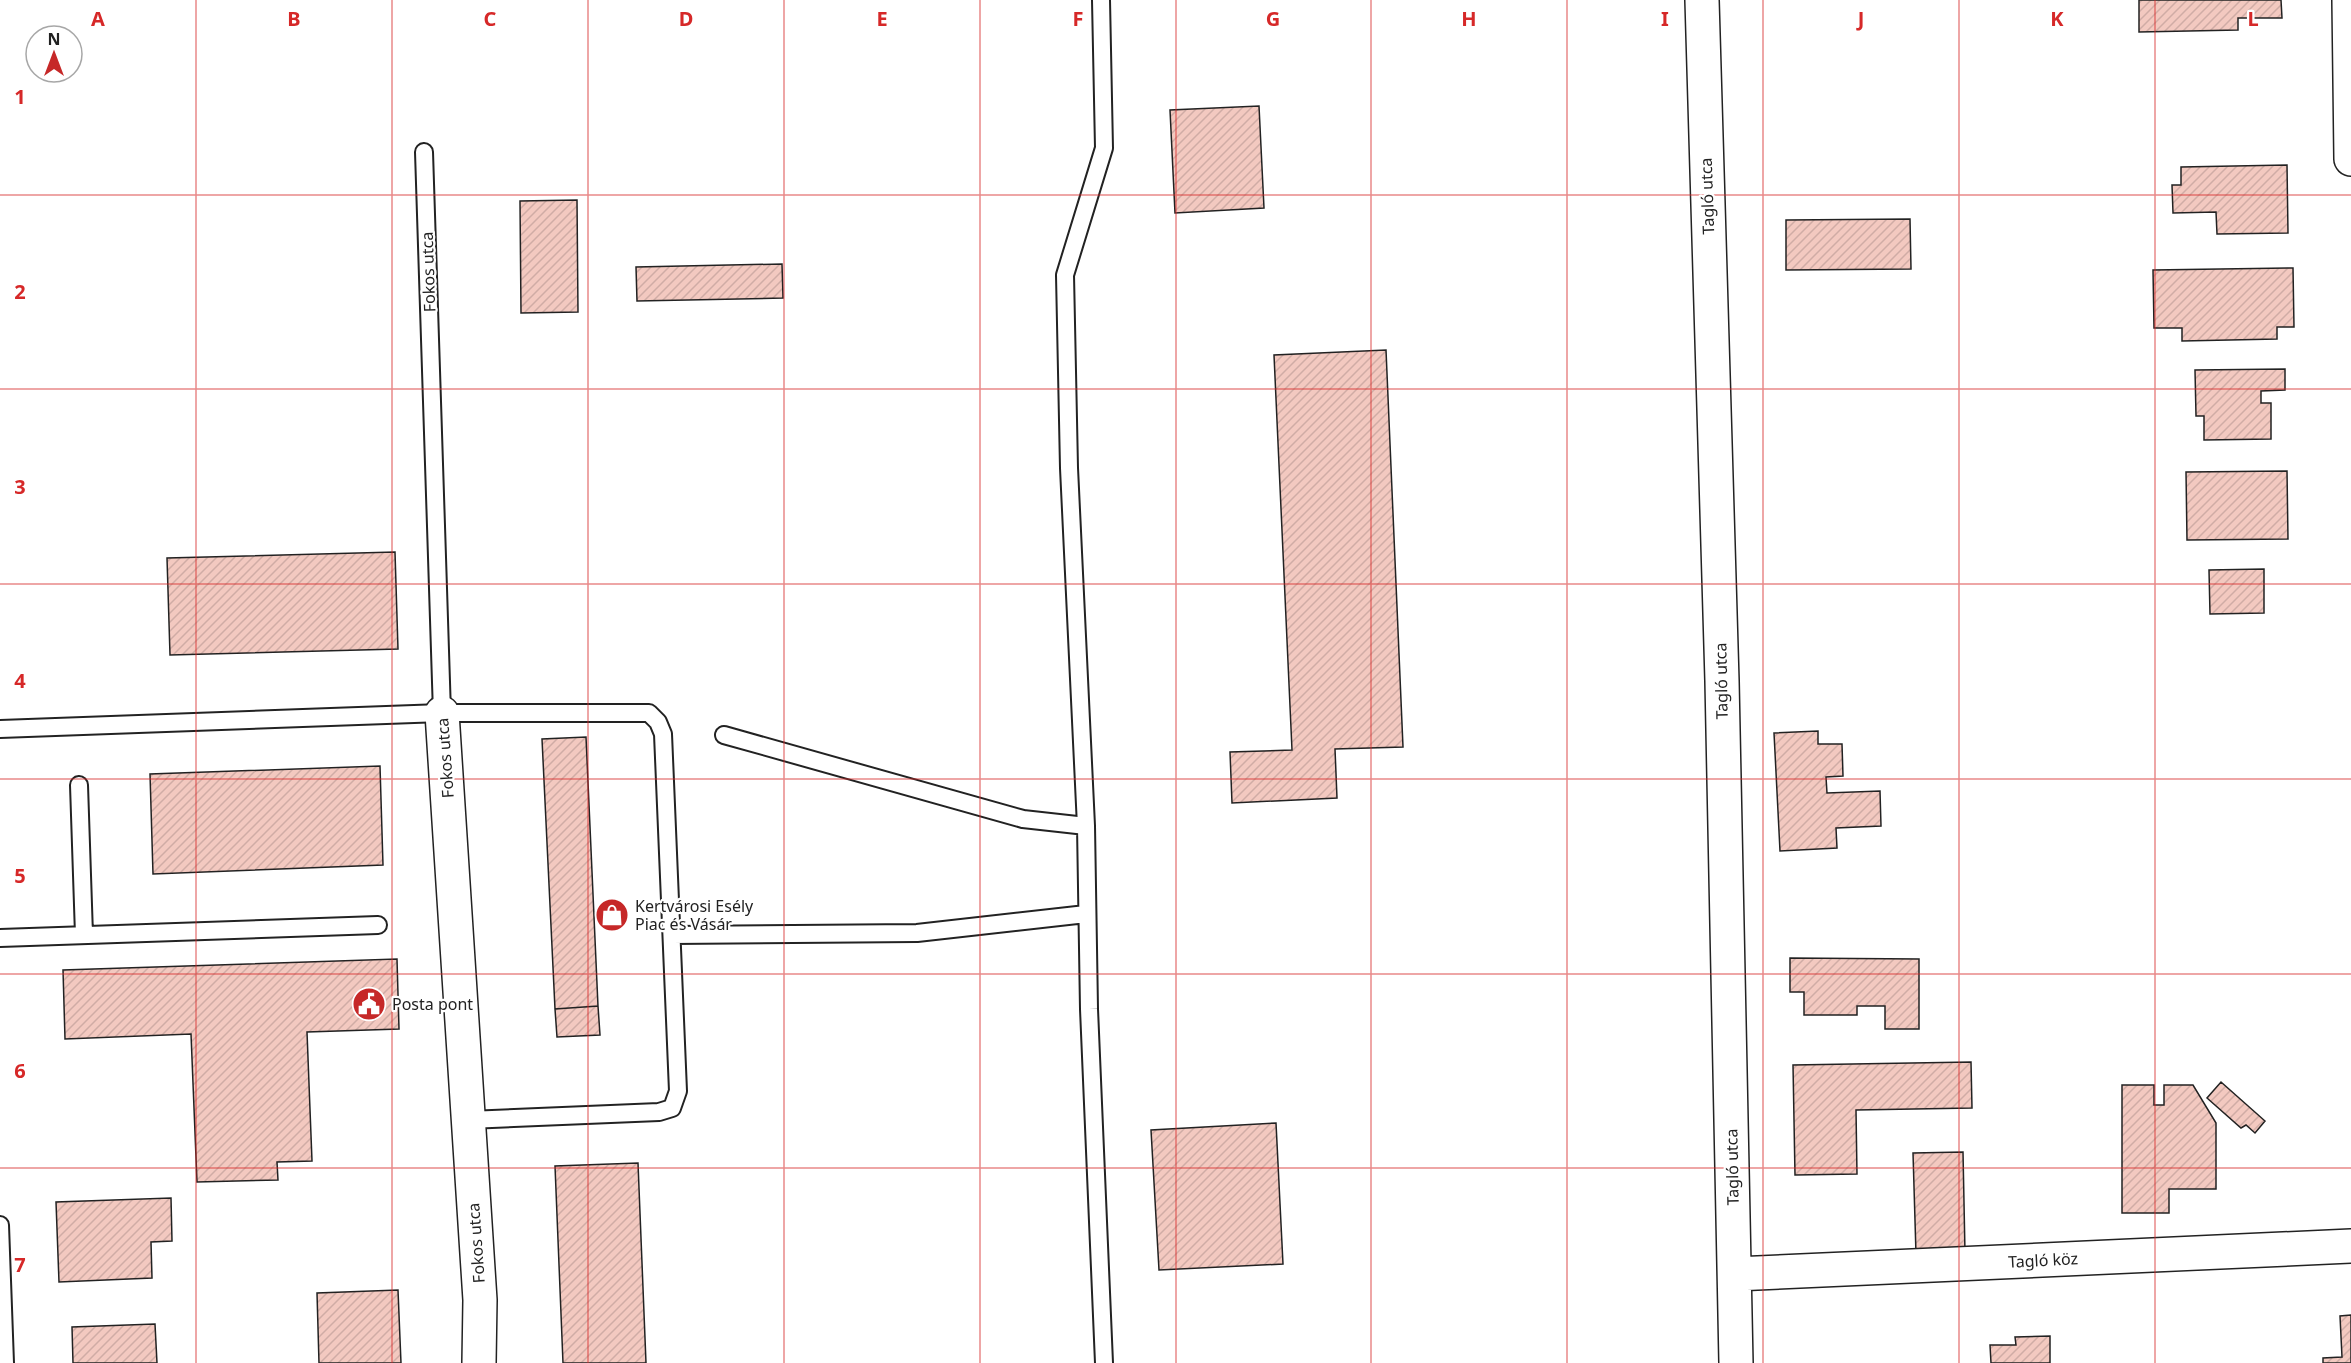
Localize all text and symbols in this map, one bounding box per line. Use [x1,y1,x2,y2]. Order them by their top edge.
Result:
text: A [91,5,105,32]
text: B [287,5,301,32]
text: C [484,5,497,32]
text: D [679,5,693,32]
text: E [876,5,888,32]
text: F [1073,5,1083,32]
text: G [1266,5,1280,32]
text: H [1461,5,1477,32]
text: I [1661,5,1669,32]
text: J [1856,5,1864,32]
text: K [2050,5,2064,32]
text: L [2247,5,2259,32]
north arrow [24,24,84,84]
text: N [47,28,61,50]
text: 1 [14,83,26,110]
street label: Tagló utca [1695,157,1719,235]
street label: Fokos utca [416,231,440,313]
text: 2 [14,278,26,305]
text: 3 [14,473,26,500]
street label: Tagló utca [1709,642,1733,720]
text: 4 [14,667,26,694]
street label: Fokos utca [431,717,459,799]
text: 5 [14,862,26,889]
place label: Kertvárosi Esély Piac és Vásár [635,895,754,935]
shop icon: Kertvárosi Esély Piac és Vásár [594,897,630,933]
public building icon: Posta pont [351,986,387,1022]
place label: Posta pont [392,993,473,1015]
text: 6 [14,1057,26,1084]
street label: Tagló utca [1720,1128,1744,1206]
street label: Fokos utca [462,1202,490,1284]
street label: Tagló köz [2007,1247,2079,1273]
text: 7 [14,1251,26,1278]

